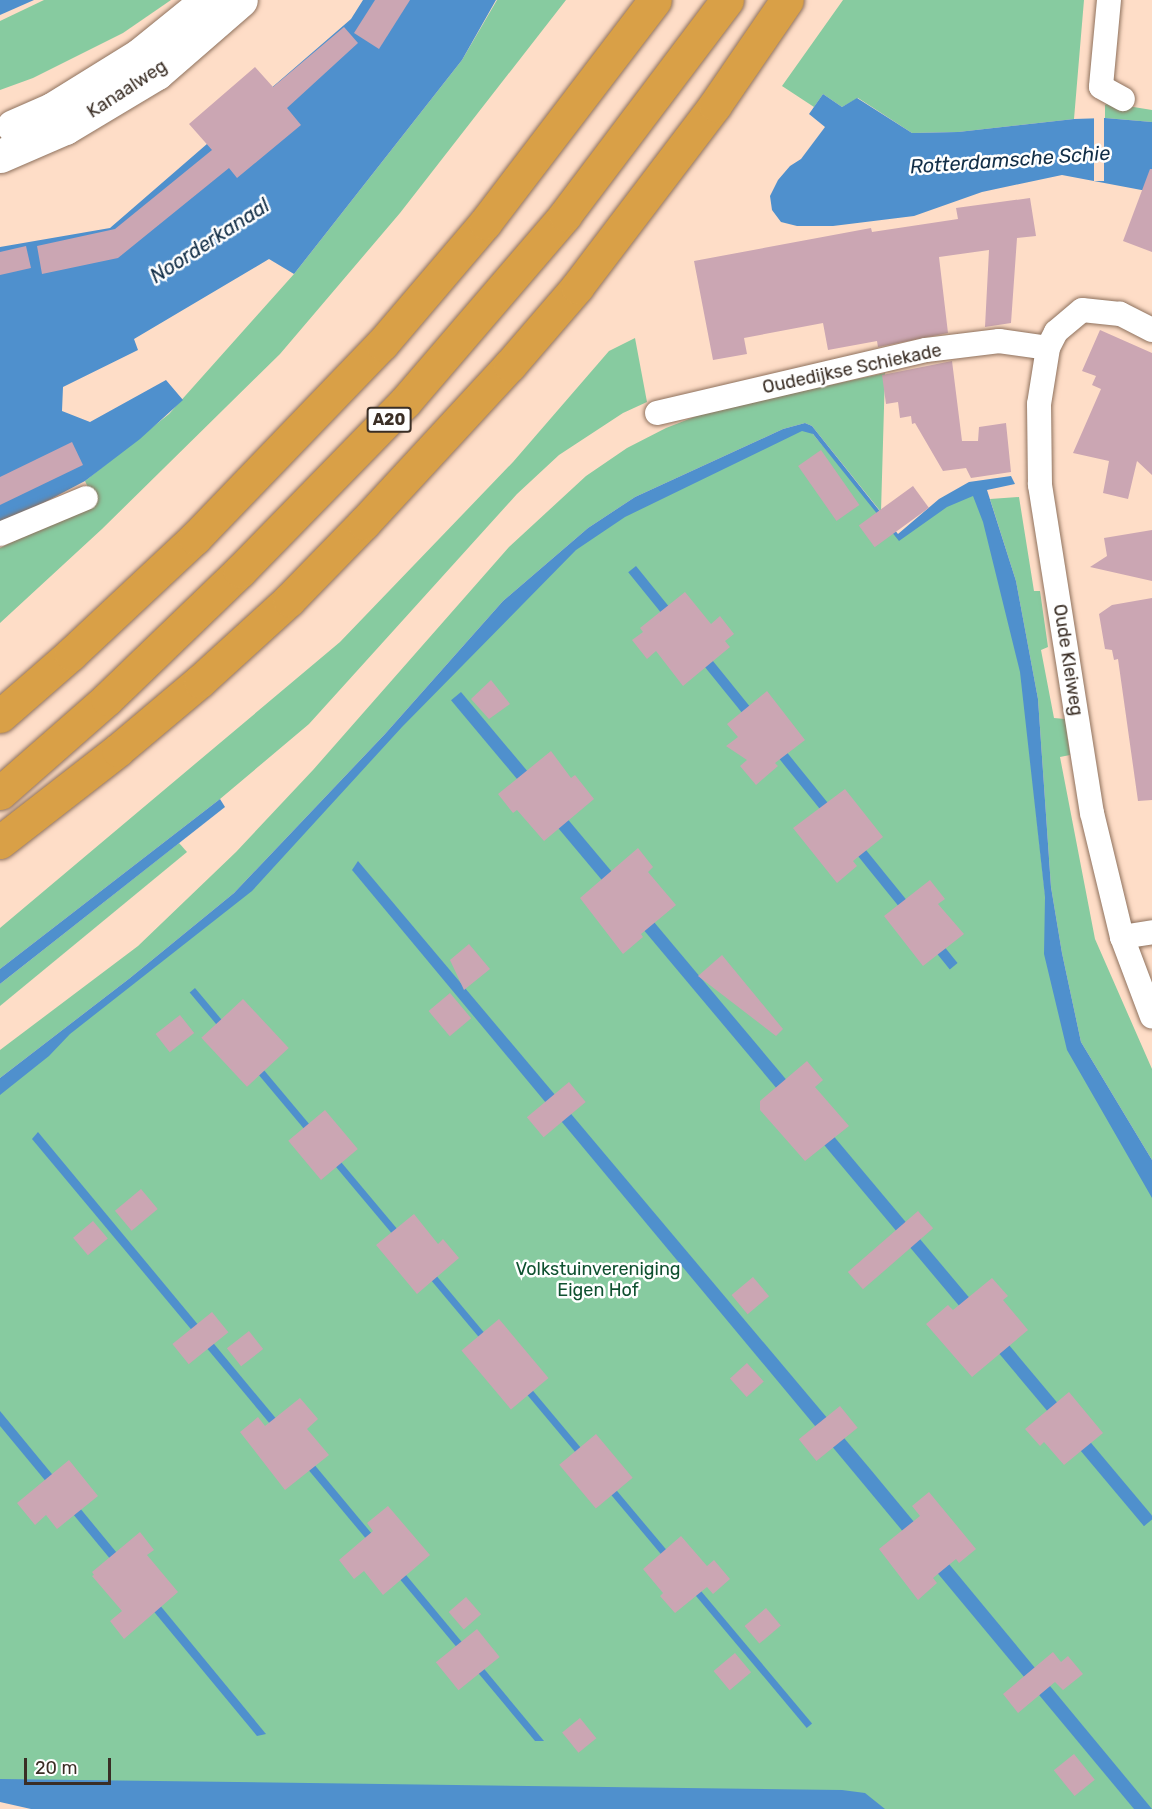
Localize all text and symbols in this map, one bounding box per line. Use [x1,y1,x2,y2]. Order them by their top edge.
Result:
street label: Kanaalweg [83,55,171,123]
water label: Rotterdamsche Schie [909,141,1111,179]
water label: Noorderkanaal [146,193,274,289]
street label: Oudedijkse Schiekade [760,339,944,399]
road number: A20 [366,407,412,433]
street label: Oude Kleiweg [1049,603,1087,717]
park label: Volkstuinvereniging Eigen Hof [515,1259,681,1302]
scale bar [27,1746,114,1784]
text: 20 m [35,1757,77,1779]

